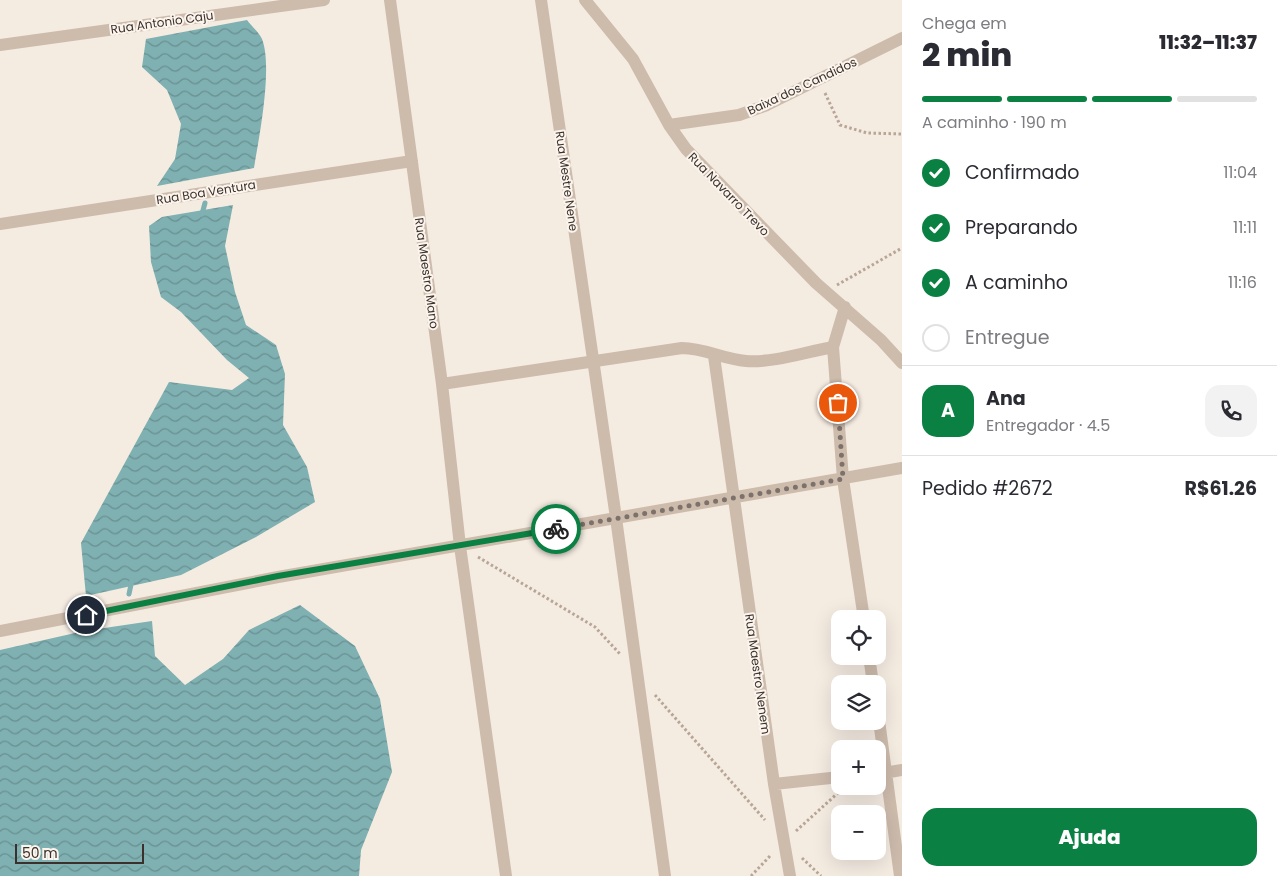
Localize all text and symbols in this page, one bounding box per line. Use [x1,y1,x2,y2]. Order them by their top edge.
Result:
street label: Rua Antonio Caju [109,6,215,38]
text: Chega em [922,12,1007,35]
text: 11:32–11:37 [1159,29,1257,56]
text: 2 min [922,32,1012,77]
street label: Baixa dos Candidos [745,53,859,119]
text: A caminho · 190 m [922,111,1067,134]
street label: Rua Mestre Nene [552,130,582,232]
street label: Rua Navarro Trevo [685,148,774,240]
icon: check [922,159,950,187]
text: Confirmado [965,159,1079,186]
text: 11:04 [1223,161,1257,184]
street label: Rua Boa Ventura [155,176,257,208]
icon: check [922,214,950,242]
text: Preparando [965,214,1078,241]
street label: Rua Maestro Mano [411,216,443,330]
text: 11:11 [1233,216,1257,239]
icon: check [922,269,950,297]
text: A caminho [965,269,1068,296]
text: 11:16 [1228,271,1257,294]
text: Entregue [965,324,1049,351]
pin [817,382,859,424]
text: Ana [986,385,1026,412]
button: phone [1205,385,1257,437]
icon: bag [824,389,852,417]
text: A [941,397,955,424]
text: Entregador · 4.5 [986,414,1110,437]
text: Pedido #2672 [922,475,1053,502]
text: R$61.26 [1185,475,1257,502]
courier [531,504,581,554]
icon: bike [542,515,570,543]
pin [65,594,107,636]
icon: home [72,601,100,629]
map controls [831,610,886,860]
button: locate [831,610,886,665]
street label: Rua Maestro Nenem [741,613,775,735]
button: layers [831,675,886,730]
button: + [831,740,886,795]
button: − [831,805,886,860]
button: Ajuda [922,808,1257,866]
scale bar [15,841,144,864]
text: 50 m [22,843,58,863]

